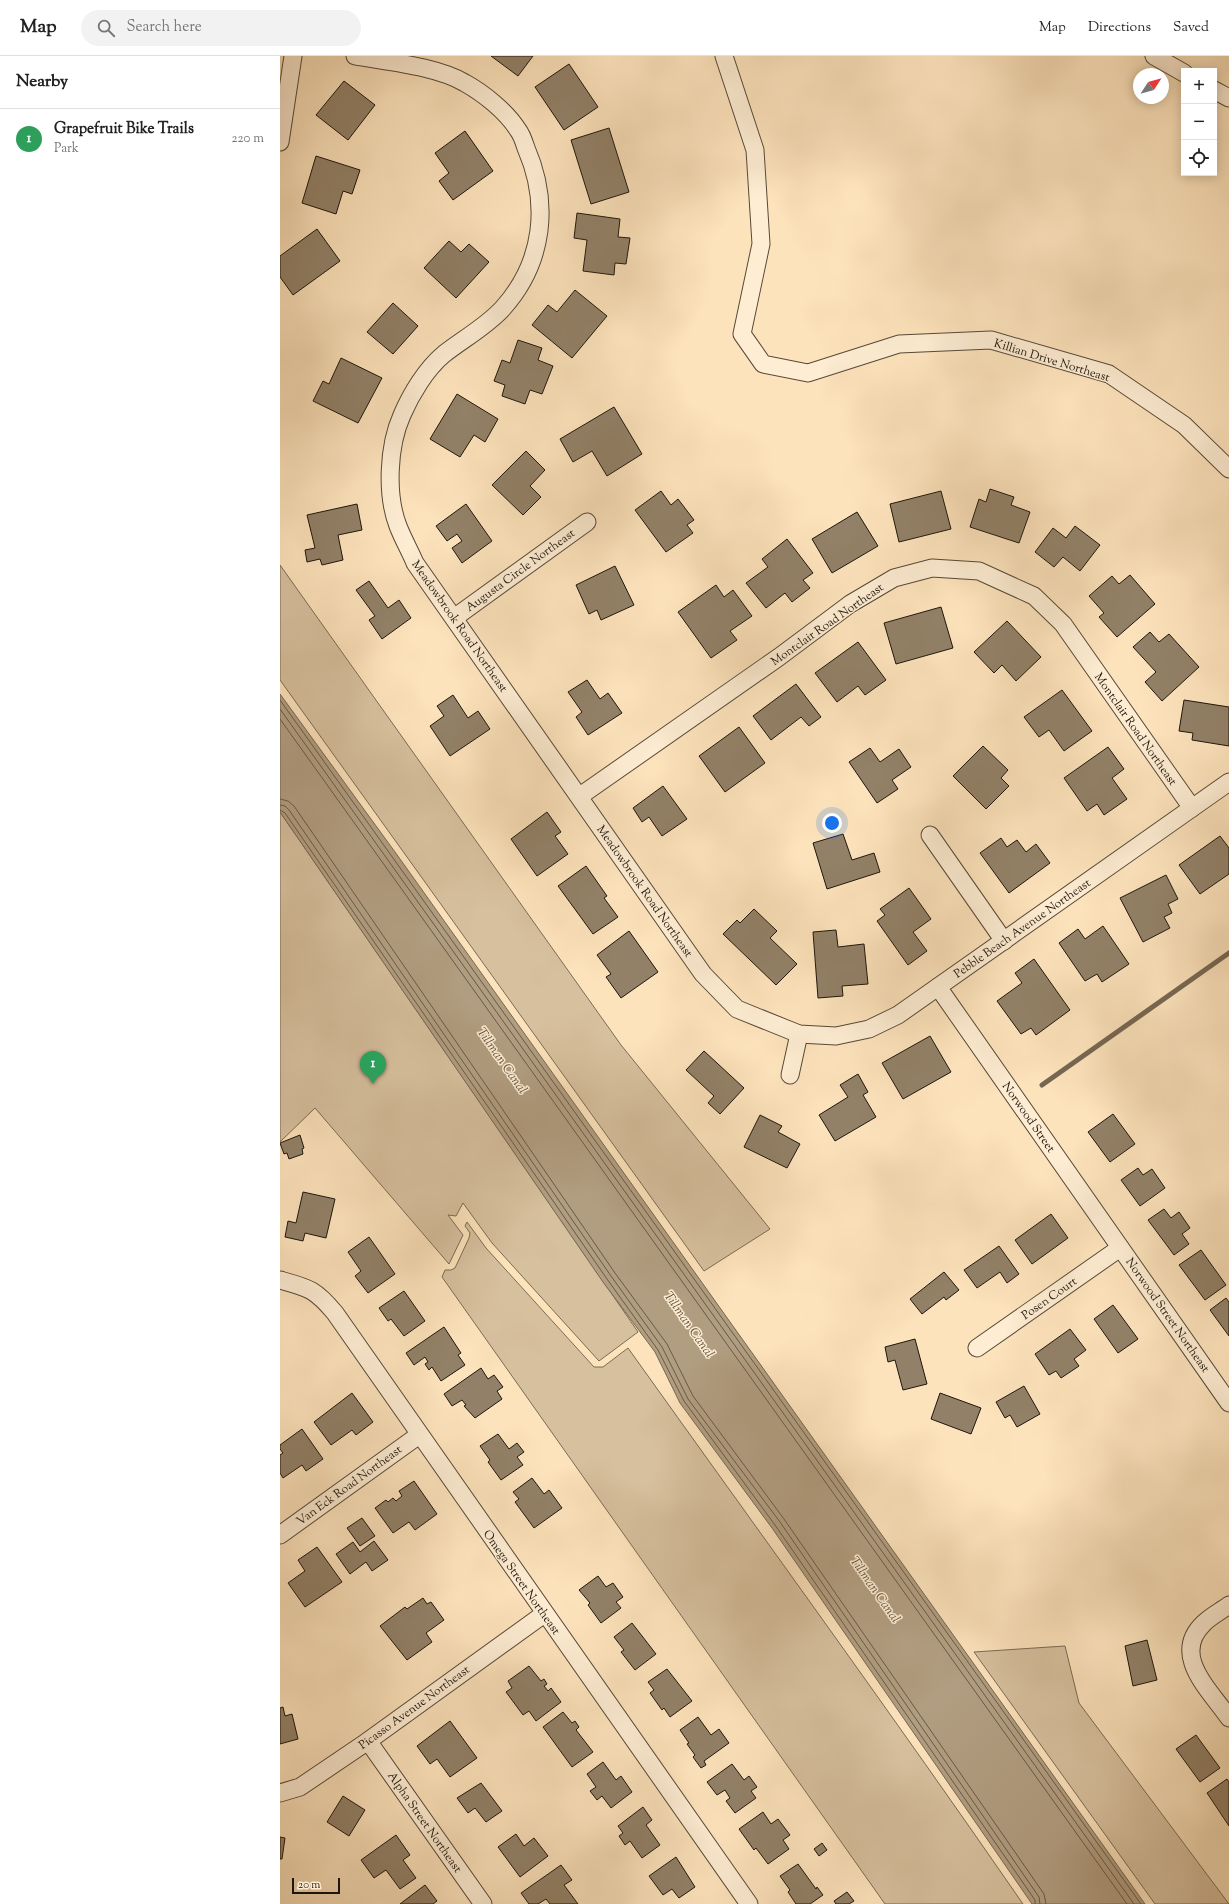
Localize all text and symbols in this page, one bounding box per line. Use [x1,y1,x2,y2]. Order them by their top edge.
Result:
search box [81,10,361,46]
text: Map [20,14,57,41]
icon: search [95,17,117,39]
text: Search here [127,17,202,38]
text: Map [1039,18,1066,38]
text: Directions [1088,18,1151,38]
text: Saved [1173,18,1209,38]
north arrow [1133,68,1169,104]
map controls [1181,68,1217,176]
button: + [1181,68,1217,104]
text: Nearby [16,70,68,94]
button: − [1181,104,1217,140]
text: Grapefruit Bike Trails [54,119,194,140]
text: 1 [27,130,31,148]
text: 220 m [231,130,264,148]
text: Park [54,140,79,158]
button: locate [1181,140,1217,176]
street label: Killian Drive Northeast [992,335,1112,387]
street label: Augusta Circle Northeast [462,525,579,617]
street label: Meadowbrook Road Northeast [407,557,512,696]
street label: Montclair Road Northeast [767,579,888,671]
street label: Montclair Road Northeast [1089,669,1181,790]
your location [822,813,842,833]
street label: Meadowbrook Road Northeast [592,822,697,961]
street label: Pebble Beach Avenue Northeast [950,875,1095,983]
water label: Tillman Canal [472,1024,531,1098]
pin: 1 [360,1051,386,1084]
street label: Norwood Street [997,1079,1059,1157]
street label: Norwood Street Northeast [1121,1254,1214,1377]
street label: Posen Court [1018,1273,1081,1325]
water label: Tillman Canal [659,1288,718,1362]
street label: Van Eck Road Northeast [293,1441,406,1530]
street label: Omega Street Northeast [478,1526,564,1639]
water label: Tillman Canal [845,1553,904,1627]
street label: Picasso Avenue Northeast [355,1661,474,1754]
street label: Alpha Street Northeast [382,1768,466,1877]
scale bar [292,1876,340,1895]
text: 20 m [298,1877,320,1893]

